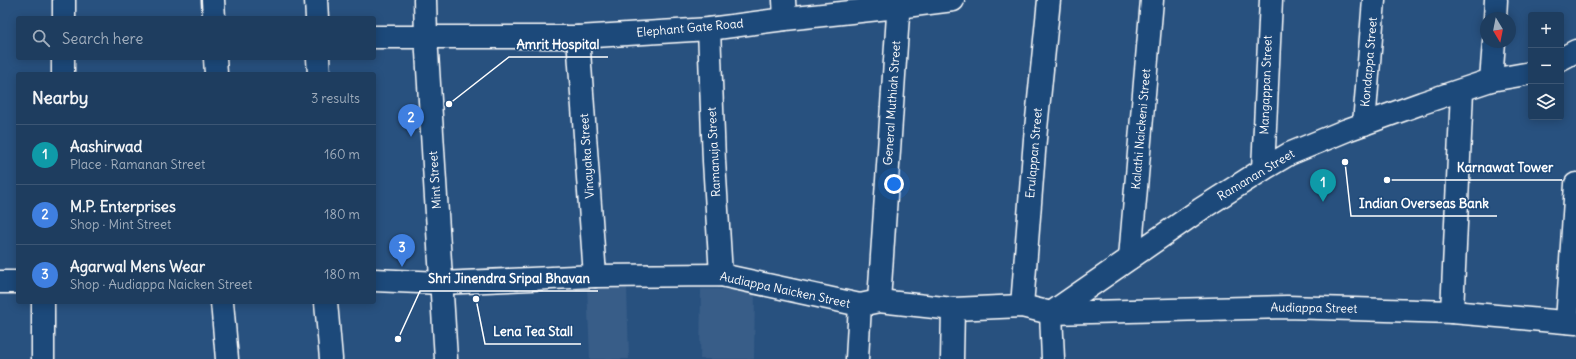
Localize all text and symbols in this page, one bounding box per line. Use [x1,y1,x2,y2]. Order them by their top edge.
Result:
north arrow [1480,12,1516,48]
map controls [1528,12,1564,120]
button: + [1528,12,1564,48]
street label: Elephant Gate Road [636,15,744,40]
search box [16,16,376,60]
street label: Kondappa Street [1357,16,1380,108]
icon: search [30,27,52,49]
text: Search here [62,29,143,48]
callout: Amrit Hospital [509,32,608,57]
street label: Mangappan Street [1256,35,1275,135]
text: Amrit Hospital [516,36,600,53]
street label: General Muthiah Street [880,40,903,166]
button: − [1528,48,1564,84]
street label: Kalathi Naickeni Street [1128,68,1153,190]
button: layers [1528,84,1564,120]
text: Nearby [32,87,88,109]
text: 3 results [311,90,360,107]
pin: 2 [398,104,424,137]
street label: Ramanuja Street [704,107,723,197]
street label: Erulappan Street [1022,107,1045,199]
street label: Vinayaka Street [576,113,597,199]
text: Aashirwad [70,137,142,156]
text: 1 [42,146,48,163]
text: 160 m [324,146,360,163]
street label: Ramanan Street [1214,146,1297,204]
street label: Mint Street [425,151,444,210]
callout: Karnawat Tower [1449,155,1562,180]
text: Place · Ramanan Street [70,156,205,173]
text: Karnawat Tower [1457,159,1554,176]
pin: 1 [1310,169,1336,202]
your location [884,174,904,194]
callout: Indian Overseas Bank [1351,191,1497,216]
text: Indian Overseas Bank [1359,195,1489,212]
text: M.P. Enterprises [70,197,176,216]
text: 2 [41,206,49,223]
text: 180 m [324,206,360,223]
text: Shop · Mint Street [70,216,172,233]
pin: 3 [389,234,415,267]
text: Agarwal Mens Wear [70,257,205,276]
text: 3 [41,266,49,283]
text: 180 m [324,266,360,283]
callout: Shri Jinendra Sripal Bhavan [420,266,598,291]
street label: Audiappa Naicken Street [719,268,852,311]
text: Shri Jinendra Sripal Bhavan [428,270,590,287]
text: Shop · Audiappa Naicken Street [70,276,252,293]
street label: Audiappa Street [1271,299,1357,316]
callout: Lena Tea Stall [485,319,581,344]
text: Lena Tea Stall [493,323,573,340]

